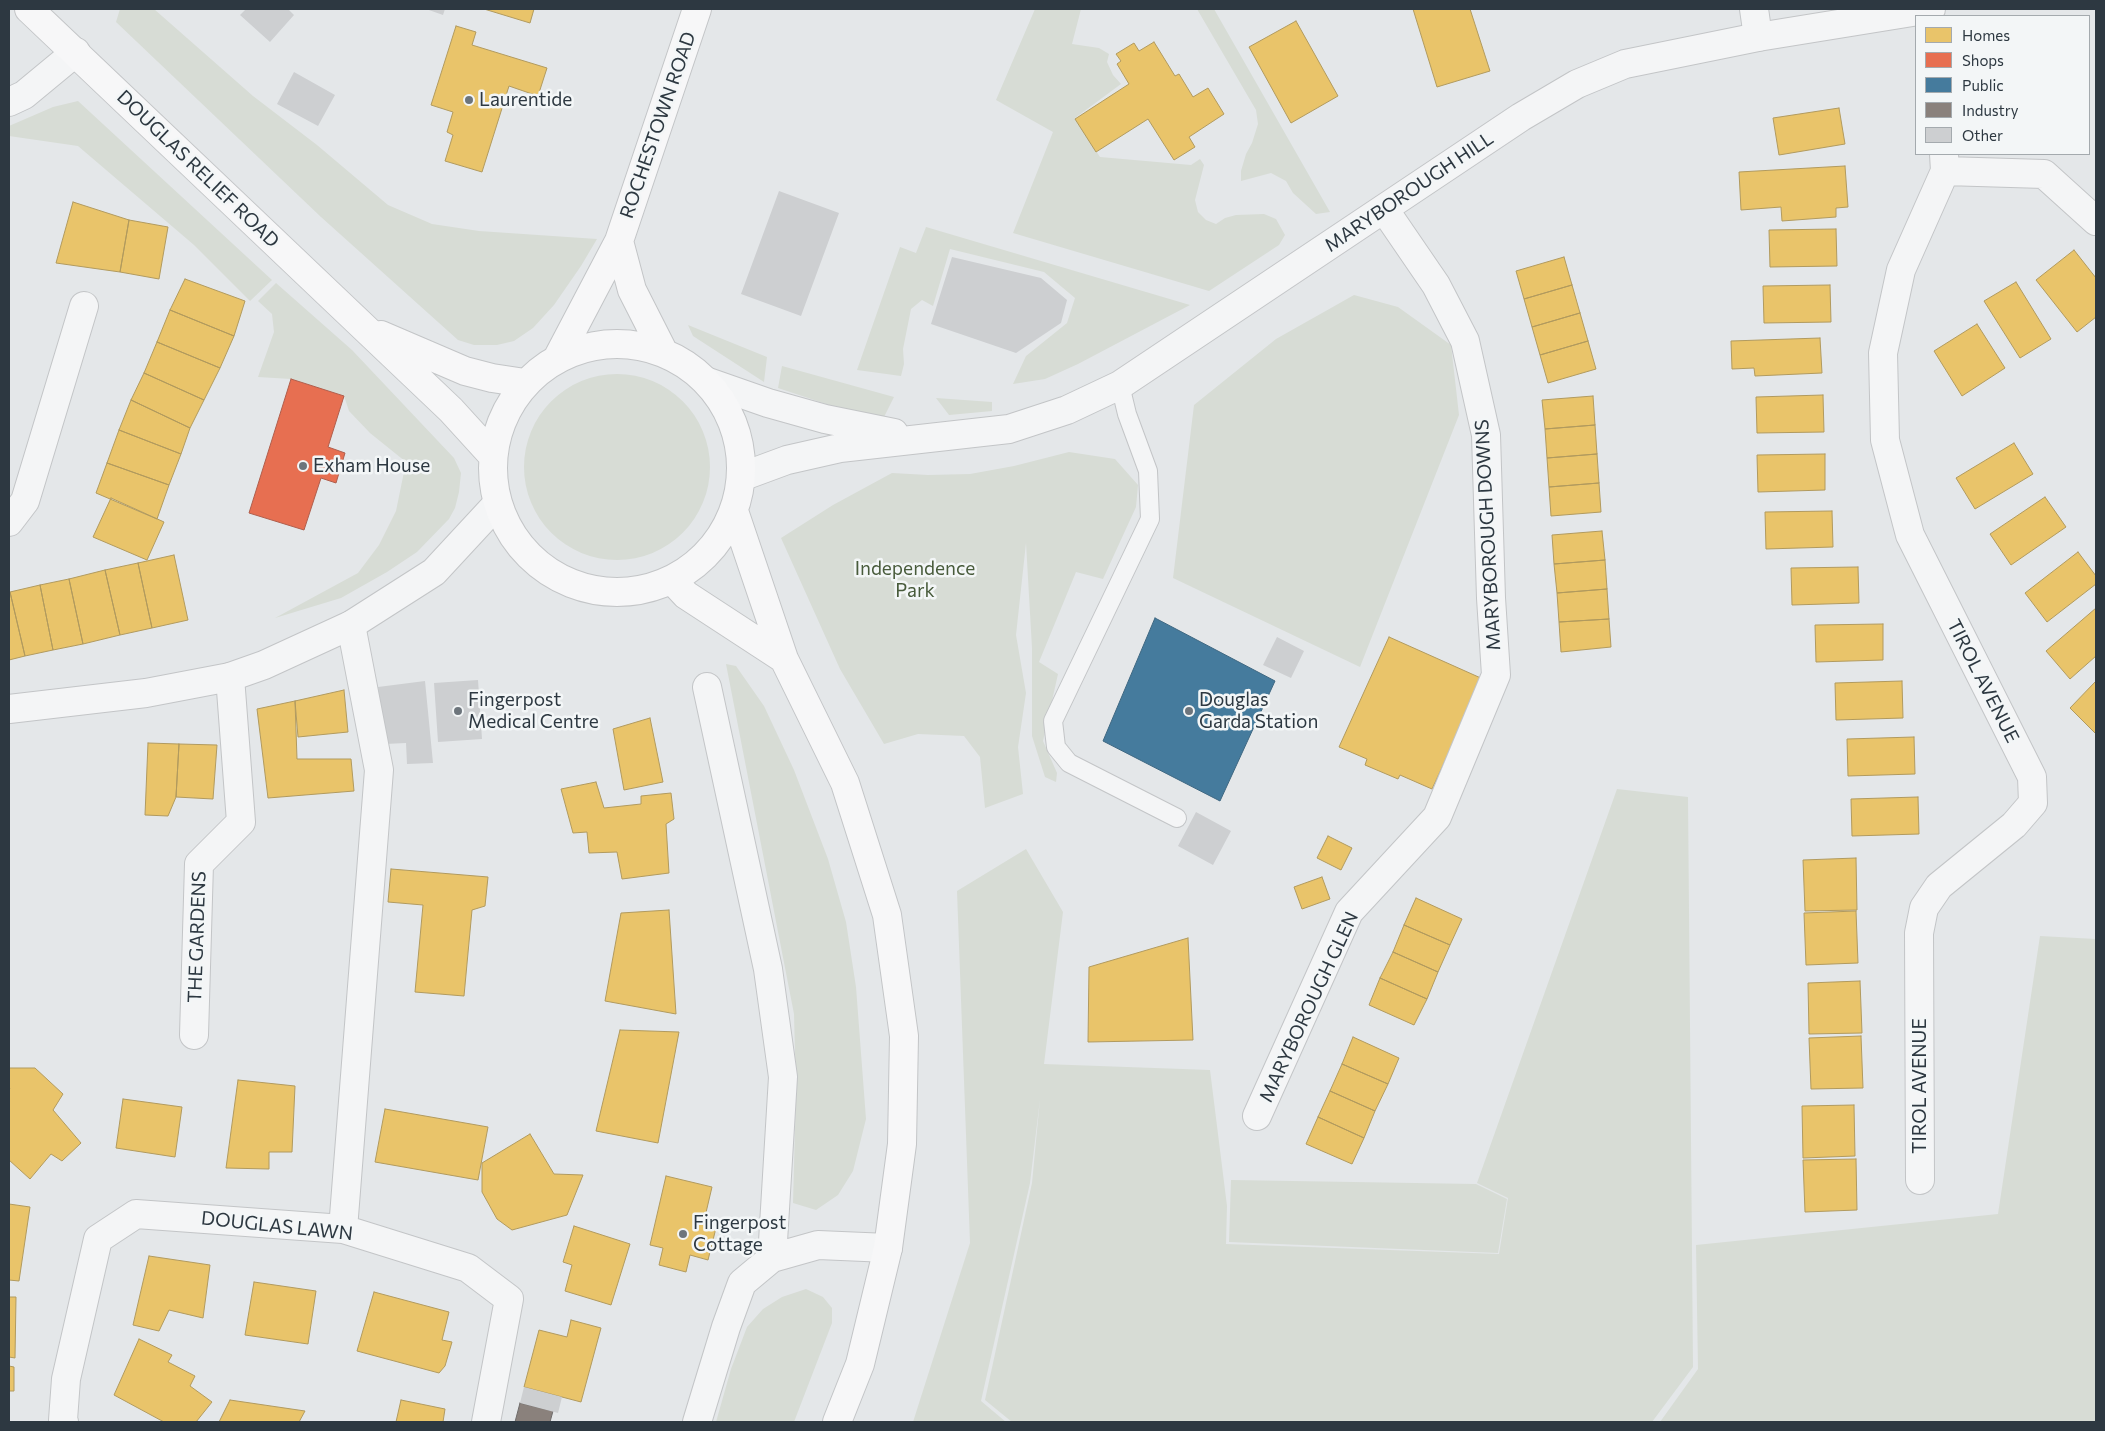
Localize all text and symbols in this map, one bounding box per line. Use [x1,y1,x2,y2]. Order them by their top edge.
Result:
legend [1915,15,2090,155]
text: Homes [1962,26,2010,44]
street label: ROCHESTOWN ROAD [615,29,701,221]
text: Shops [1962,51,2004,69]
text: Public [1962,76,2004,94]
street label: DOUGLAS RELIEF ROAD [112,86,284,252]
place label: Laurentide [479,89,572,111]
marker: Laurentide [463,94,475,106]
text: Industry [1962,101,2019,119]
text: Other [1962,126,2003,144]
street label: MARYBOROUGH HILL [1320,127,1498,257]
street label: MARYBOROUGH DOWNS [1471,419,1505,651]
place label: Exham House [313,455,430,477]
marker: Exham House [297,460,309,472]
park label: Independence Park [855,558,975,602]
street label: TIROL AVENUE [1942,615,2024,747]
place label: Fingerpost Medical Centre [468,689,599,733]
place label: Douglas Garda Station [1199,689,1318,733]
marker: Fingerpost Medical Centre [452,705,464,717]
marker: Douglas Garda Station [1183,705,1195,717]
street label: THE GARDENS [183,871,211,1003]
street label: MARYBOROUGH GLEN [1255,908,1363,1106]
street label: TIROL AVENUE [1909,1018,1931,1154]
street label: DOUGLAS LAWN [200,1207,354,1245]
place label: Fingerpost Cottage [693,1212,786,1256]
marker: Fingerpost Cottage [677,1228,689,1240]

